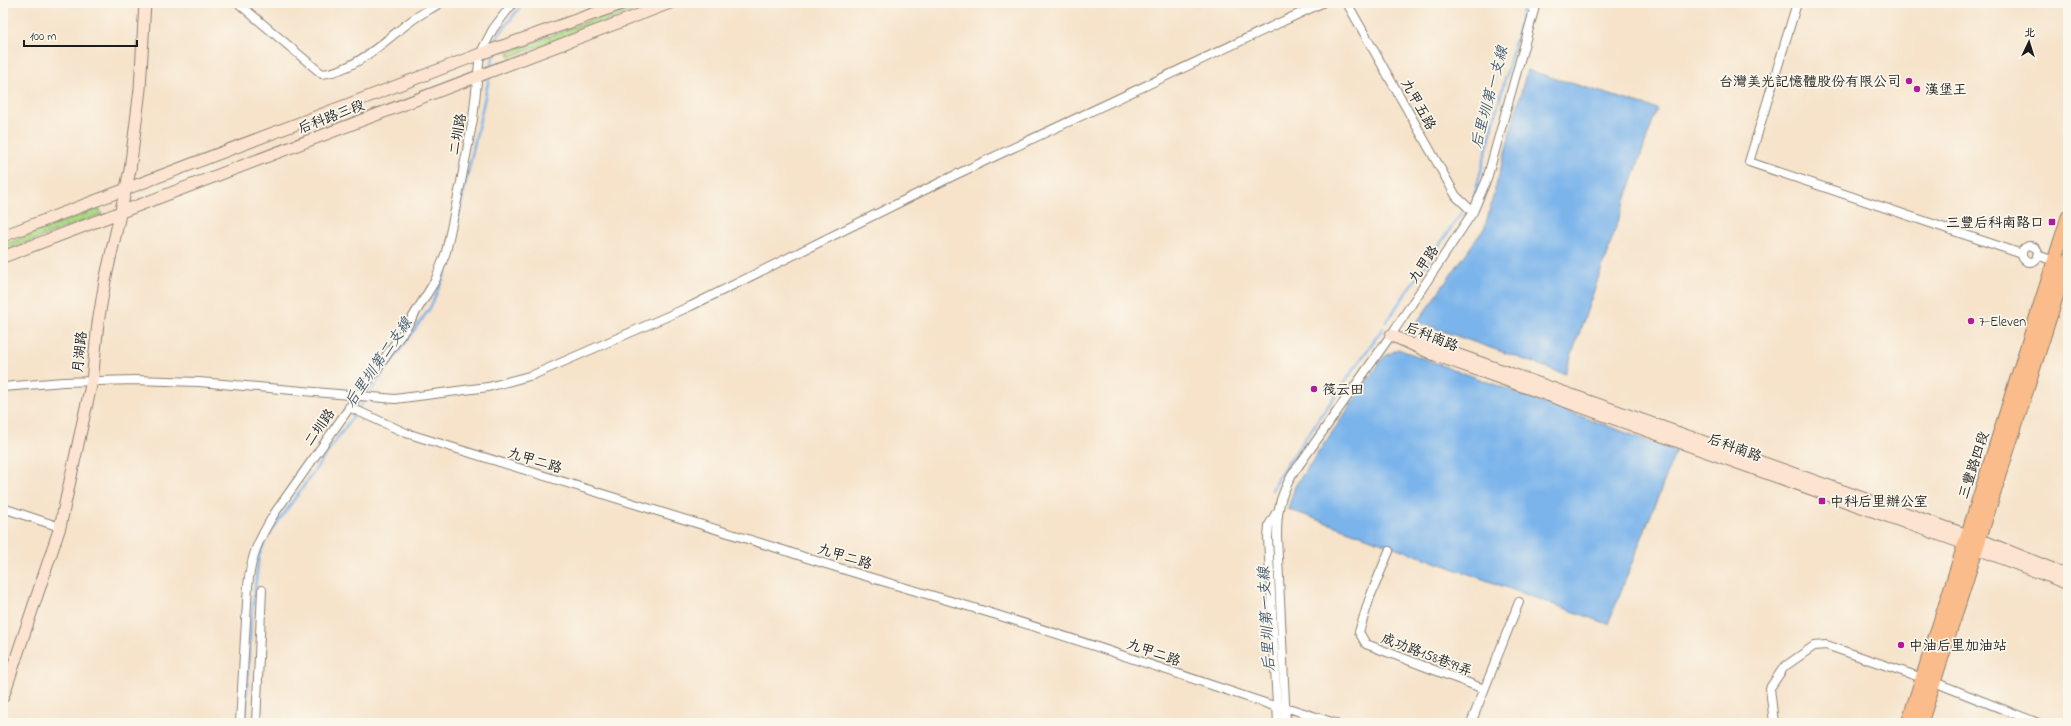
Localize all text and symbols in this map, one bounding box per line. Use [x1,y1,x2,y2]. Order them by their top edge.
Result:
scale bar [24,22,137,48]
north arrow [2009,22,2049,62]
text: 北 [2024,25,2036,41]
text: 100 m [30,28,57,46]
water label: 后里圳第一支線 [1466,43,1514,151]
place label: 台灣美光記憶體股份有限公司 [1719,72,1901,93]
street label: 九甲五路 [1395,75,1440,134]
marker: 台灣美光記憶體股份有限公司 [1904,76,1914,86]
place label: 漢堡王 [1925,80,1967,101]
marker: 漢堡王 [1912,84,1922,94]
street label: 后科路三段 [295,95,368,140]
street label: 二圳路 [444,112,472,157]
place label: 三豐后科南路口 [1946,213,2044,234]
marker: 三豐后科南路口 [2047,217,2057,227]
street label: 九甲路 [1404,242,1445,288]
water label: 后里圳第二支線 [340,312,419,412]
place label: 7-Eleven [1979,312,2026,333]
marker: 7-Eleven [1966,316,1976,326]
street label: 后科南路 [1402,317,1461,358]
street label: 月湖路 [68,330,93,374]
place label: 筏云田 [1322,380,1364,401]
marker: 筏云田 [1309,384,1319,394]
street label: 二圳路 [300,405,341,451]
street label: 后科南路 [1705,429,1764,468]
street label: 三豐路四段 [1954,429,1995,502]
street label: 九甲二路 [505,443,564,480]
place label: 中科后里辦公室 [1830,492,1928,513]
marker: 中科后里辦公室 [1817,496,1827,506]
street label: 九甲二路 [815,539,874,576]
water label: 后里圳第一支線 [1253,565,1281,672]
street label: 成功路158巷99弄 [1378,628,1475,682]
street label: 九甲二路 [1124,634,1183,672]
place label: 中油后里加油站 [1909,636,2007,657]
marker: 中油后里加油站 [1896,640,1906,650]

